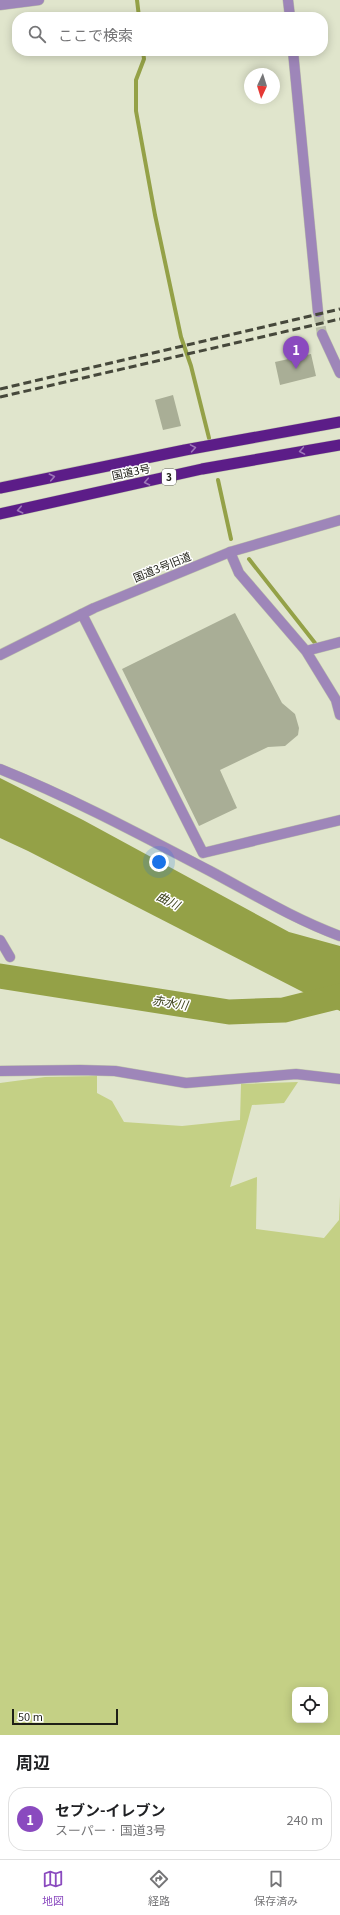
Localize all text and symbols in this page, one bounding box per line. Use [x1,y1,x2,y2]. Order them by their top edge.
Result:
search box [12,12,328,56]
icon: search [26,23,48,45]
text: ここで検索 [58,24,133,45]
north arrow [244,68,280,104]
pin: 1 [283,336,309,369]
one-way arrow [190,444,196,453]
one-way arrow [298,446,305,455]
street label: 国道3号 [110,459,152,483]
road number: 3 [162,469,176,485]
one-way arrow [49,474,55,482]
one-way arrow [143,477,150,485]
one-way arrow [16,505,23,513]
street label: 国道3号旧道 [130,547,193,585]
your location [149,852,169,872]
water label: 曲川 [154,887,185,914]
water label: 赤水川 [151,990,191,1013]
map controls [292,1687,328,1723]
button: locate [292,1687,328,1723]
scale bar [12,1707,118,1726]
text: 50 m [18,1708,43,1724]
text: 周辺 [16,1749,50,1774]
text: セブン-イレブン [55,1799,166,1820]
text: 1 [26,1810,34,1829]
text: 240 m [286,1810,323,1829]
text: スーパー · 国道3号 [55,1820,166,1839]
tab: 地図 [42,1868,64,1908]
tab: 経路 [148,1868,170,1908]
tab: 保存済み [254,1868,298,1908]

